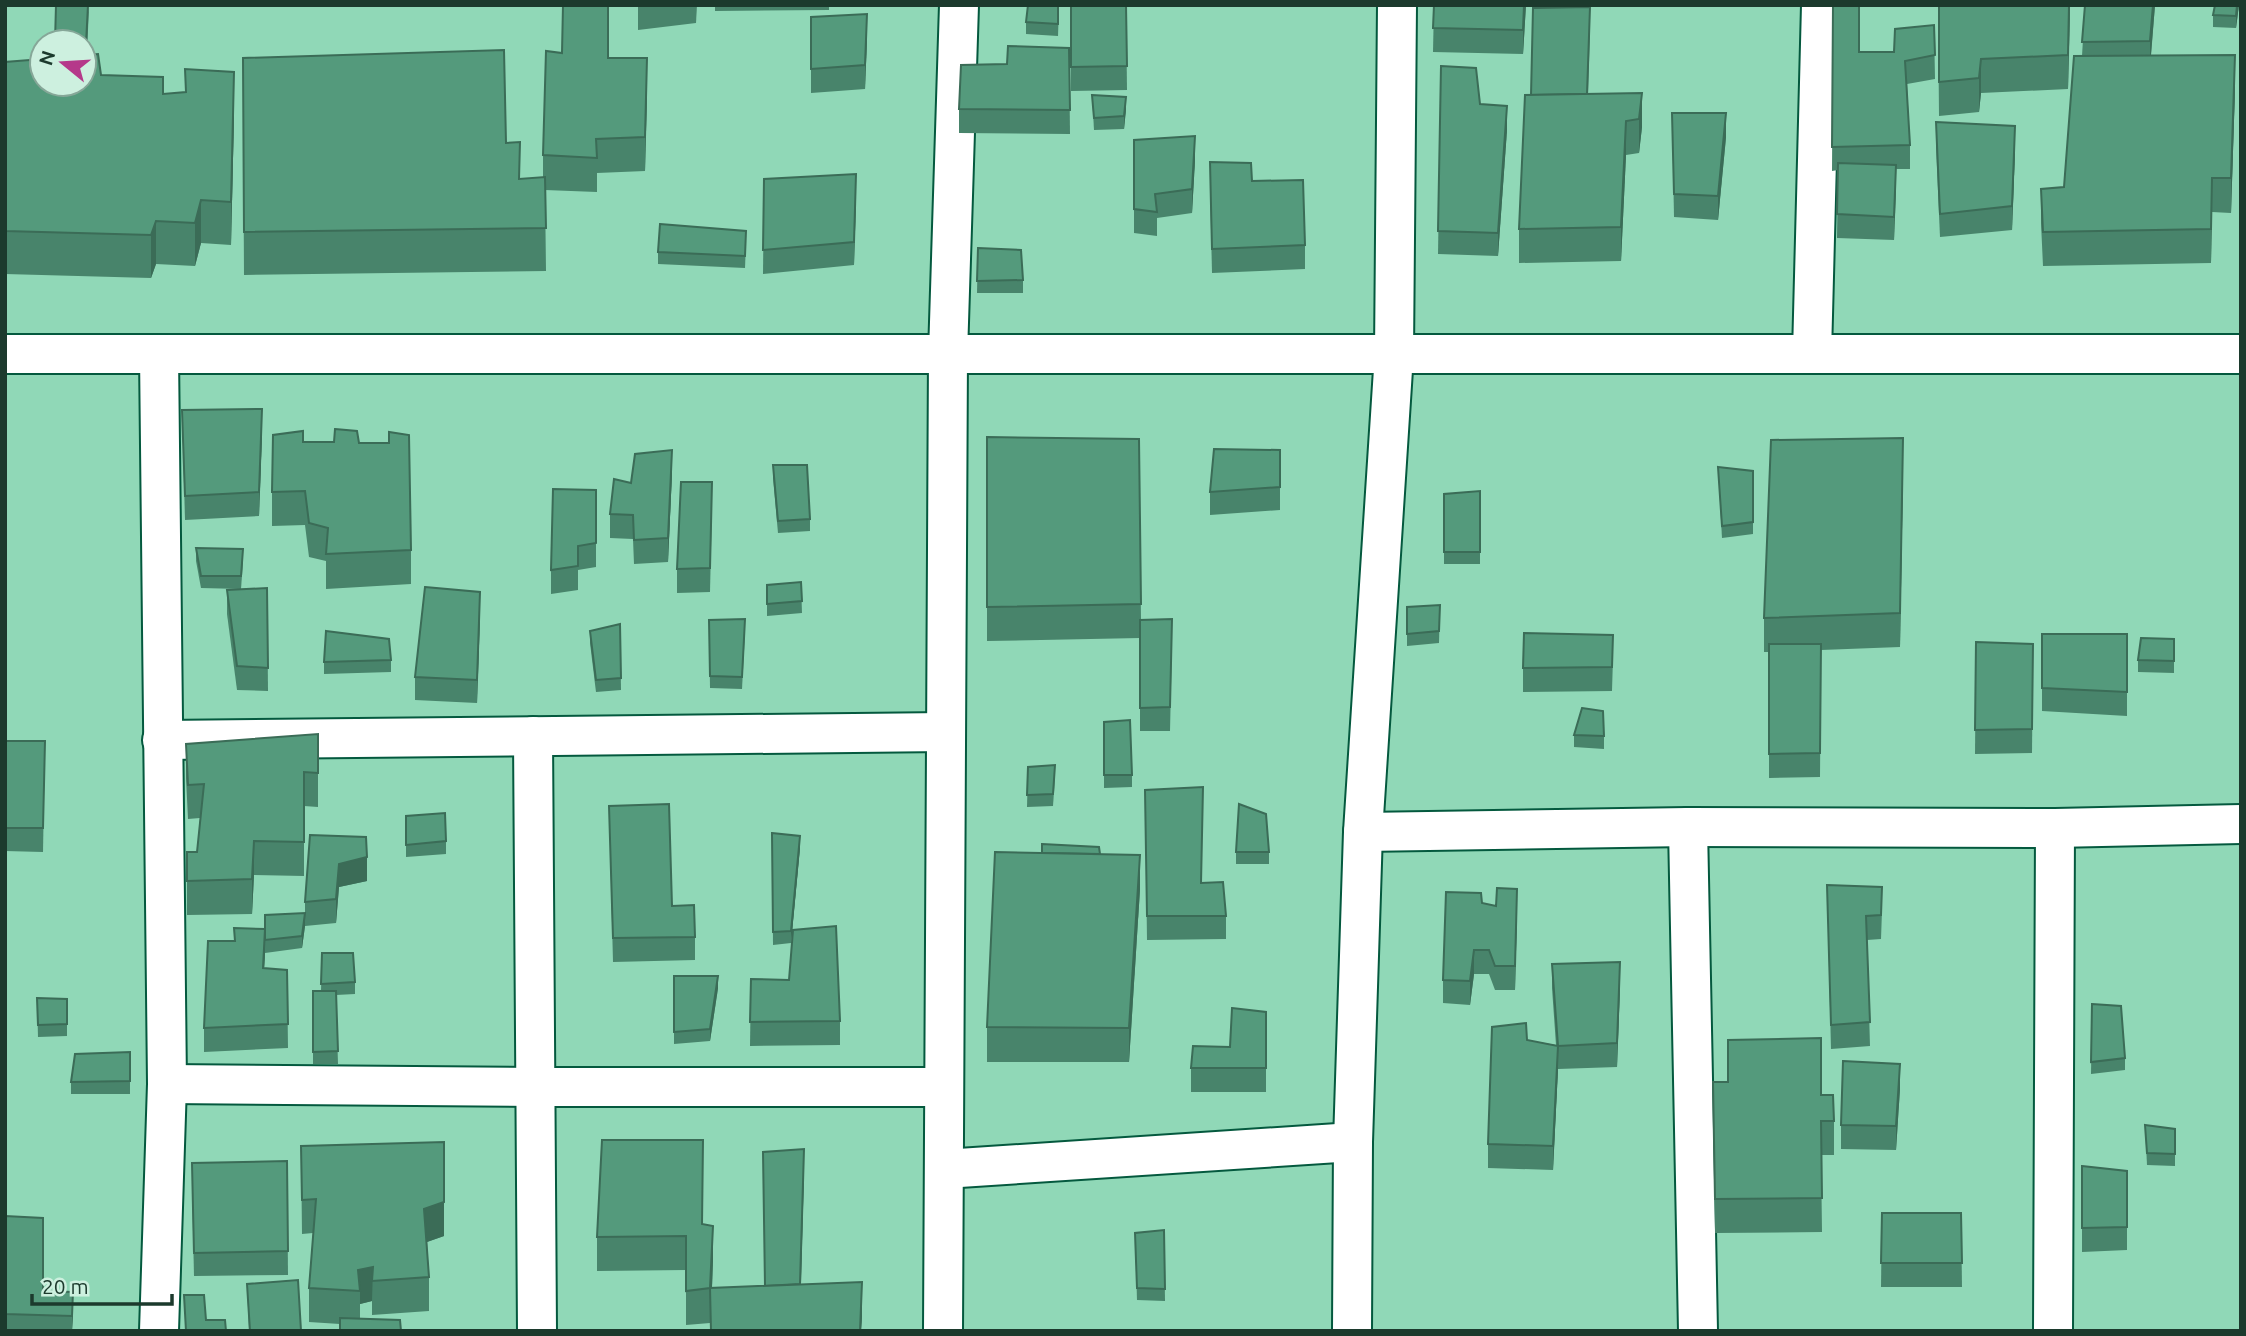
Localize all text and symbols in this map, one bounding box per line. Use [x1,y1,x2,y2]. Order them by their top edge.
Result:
north arrow [28,28,98,98]
text: N [34,48,59,68]
scale bar [32,1262,172,1306]
text: 20 m [42,1274,89,1298]

